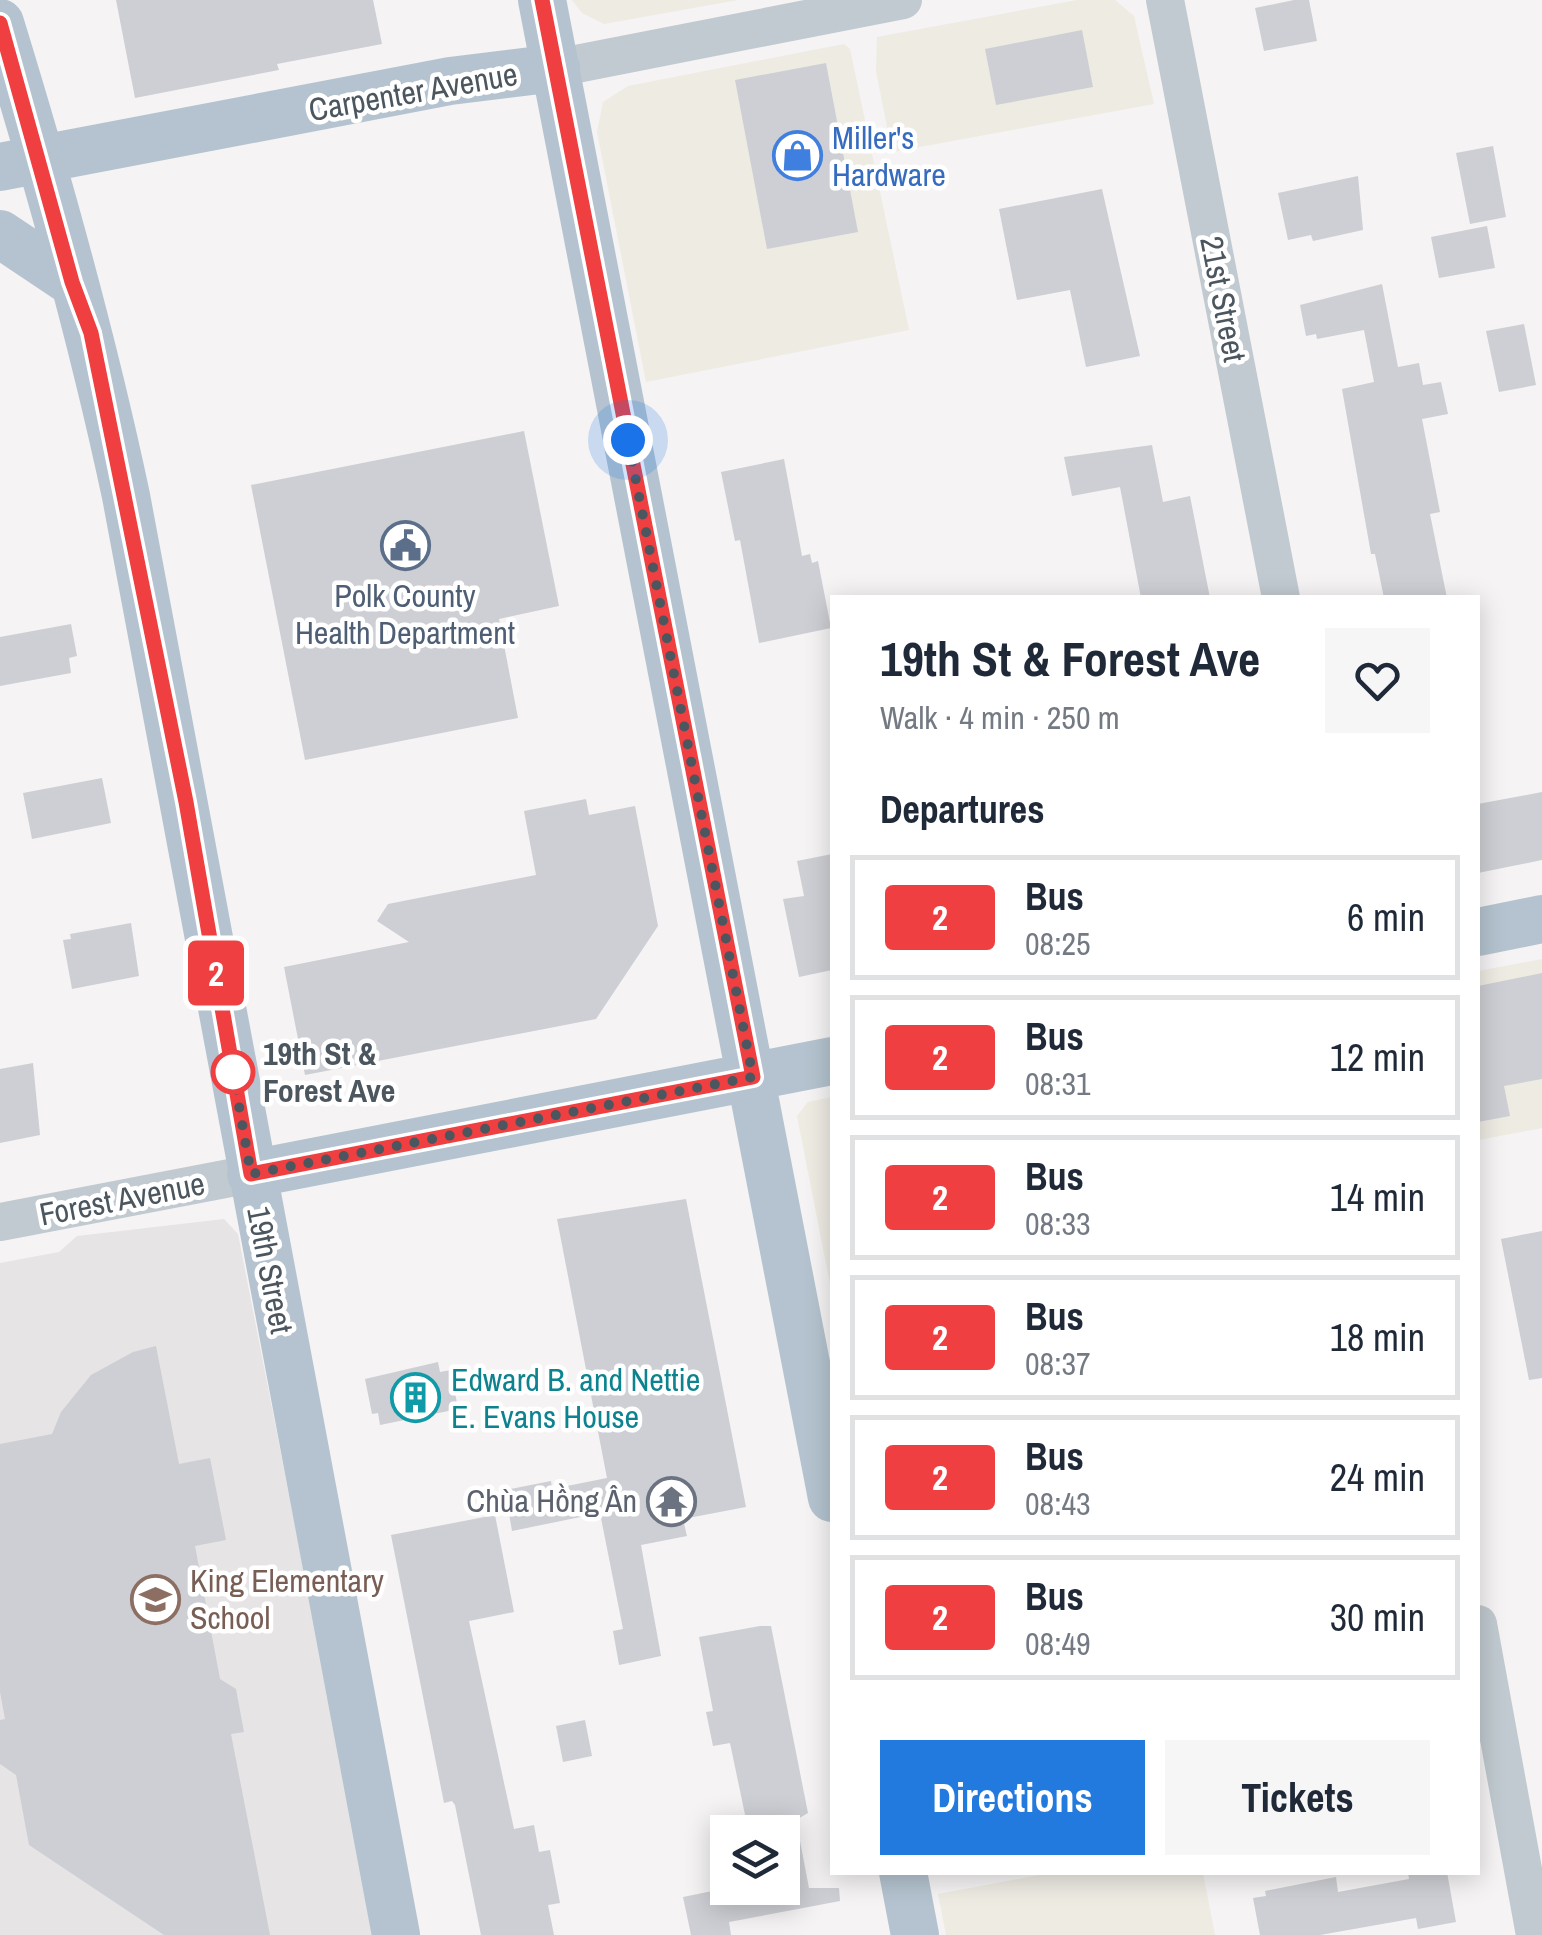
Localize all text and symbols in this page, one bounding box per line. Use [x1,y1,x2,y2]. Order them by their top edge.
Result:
street label: Carpenter Avenue [305,52,521,131]
place label: Miller's Hardware [832,116,946,196]
shop icon: Miller's Hardware [771,130,823,182]
street label: 21st Street [1190,233,1257,365]
your location [603,415,653,465]
public building icon: Polk County Health Department [379,520,431,572]
place label: Polk County Health Department [295,574,515,654]
text: 19th St & Forest Ave [880,626,1260,691]
button: heart [1325,628,1430,733]
text: Walk · 4 min · 250 m [880,696,1120,739]
text: Departures [880,784,1045,835]
text: Bus [1025,871,1084,922]
text: 6 min [1347,892,1425,943]
text: 2 [932,894,948,941]
text: 08:25 [1025,922,1091,965]
line badge: 2 [184,940,248,1006]
text: 2 [208,950,224,997]
text: Bus [1025,1011,1084,1062]
place label: 19th St & Forest Ave [263,1032,395,1112]
text: 12 min [1330,1032,1425,1083]
text: 2 [932,1034,948,1081]
marker: 19th St & Forest Ave [212,1051,254,1093]
text: 08:31 [1025,1062,1091,1105]
text: Bus [1025,1151,1084,1202]
street label: Forest Avenue [36,1161,208,1236]
text: 14 min [1330,1172,1425,1223]
text: 2 [932,1174,948,1221]
text: 08:33 [1025,1202,1091,1245]
street label: 19th Street [237,1203,304,1337]
text: Bus [1025,1291,1084,1342]
text: 18 min [1330,1312,1425,1363]
text: 2 [932,1314,948,1361]
text: 08:37 [1025,1342,1091,1385]
place label: Edward B. and Nettie E. Evans House [451,1358,700,1438]
building icon: Edward B. and Nettie E. Evans House [390,1372,442,1424]
text: Bus [1025,1431,1084,1482]
text: 24 min [1330,1452,1425,1503]
text: 2 [932,1454,948,1501]
temple icon: Chùa Hồng Ân [646,1475,698,1527]
place label: Chùa Hồng Ân [466,1479,637,1522]
text: 08:43 [1025,1482,1091,1525]
place label: King Elementary School [190,1559,384,1639]
text: Bus [1025,1571,1084,1622]
school or university icon: King Elementary School [129,1573,181,1625]
text: 30 min [1330,1592,1425,1643]
text: 2 [932,1594,948,1641]
text: 08:49 [1025,1622,1091,1665]
button: Directions [880,1740,1145,1855]
button: Tickets [1165,1740,1430,1855]
map controls [710,1815,800,1905]
button: layers [710,1815,800,1905]

